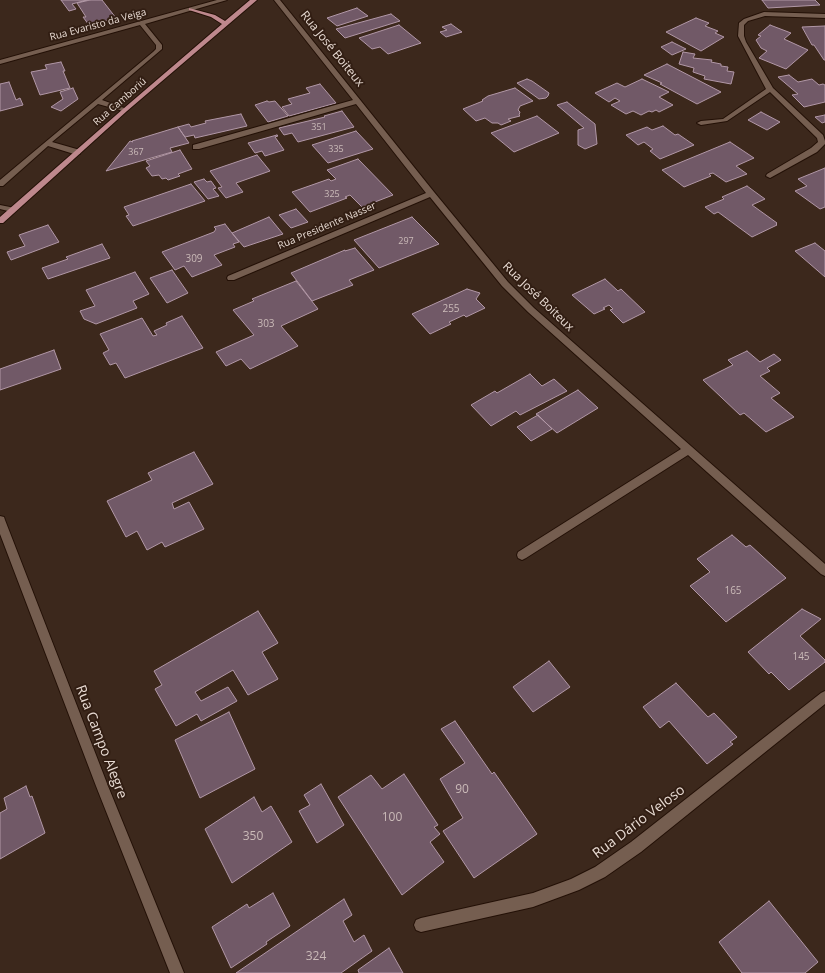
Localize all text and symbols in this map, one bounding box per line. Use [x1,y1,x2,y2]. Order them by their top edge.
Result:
street label: Rua Evaristo da Veiga [48,6,148,44]
street label: Rua José Boiteux [297,8,367,90]
street label: Rua Camboriú [91,76,149,128]
house number: 351 [311,122,327,132]
house number: 335 [328,144,344,154]
house number: 367 [128,147,144,157]
house number: 325 [324,189,340,199]
street label: Rua Presidente Nasser [276,200,378,252]
house number: 297 [398,236,414,246]
house number: 309 [185,253,203,265]
street label: Rua José Boiteux [499,259,577,335]
house number: 255 [442,303,460,315]
house number: 303 [257,318,275,330]
house number: 165 [724,585,742,597]
house number: 145 [792,651,810,663]
street label: Rua Campo Alegre [72,683,130,801]
street label: Rua Dário Veloso [590,782,688,862]
house number: 90 [455,783,469,797]
house number: 100 [382,811,402,825]
house number: 350 [243,830,263,844]
house number: 324 [306,950,326,964]

